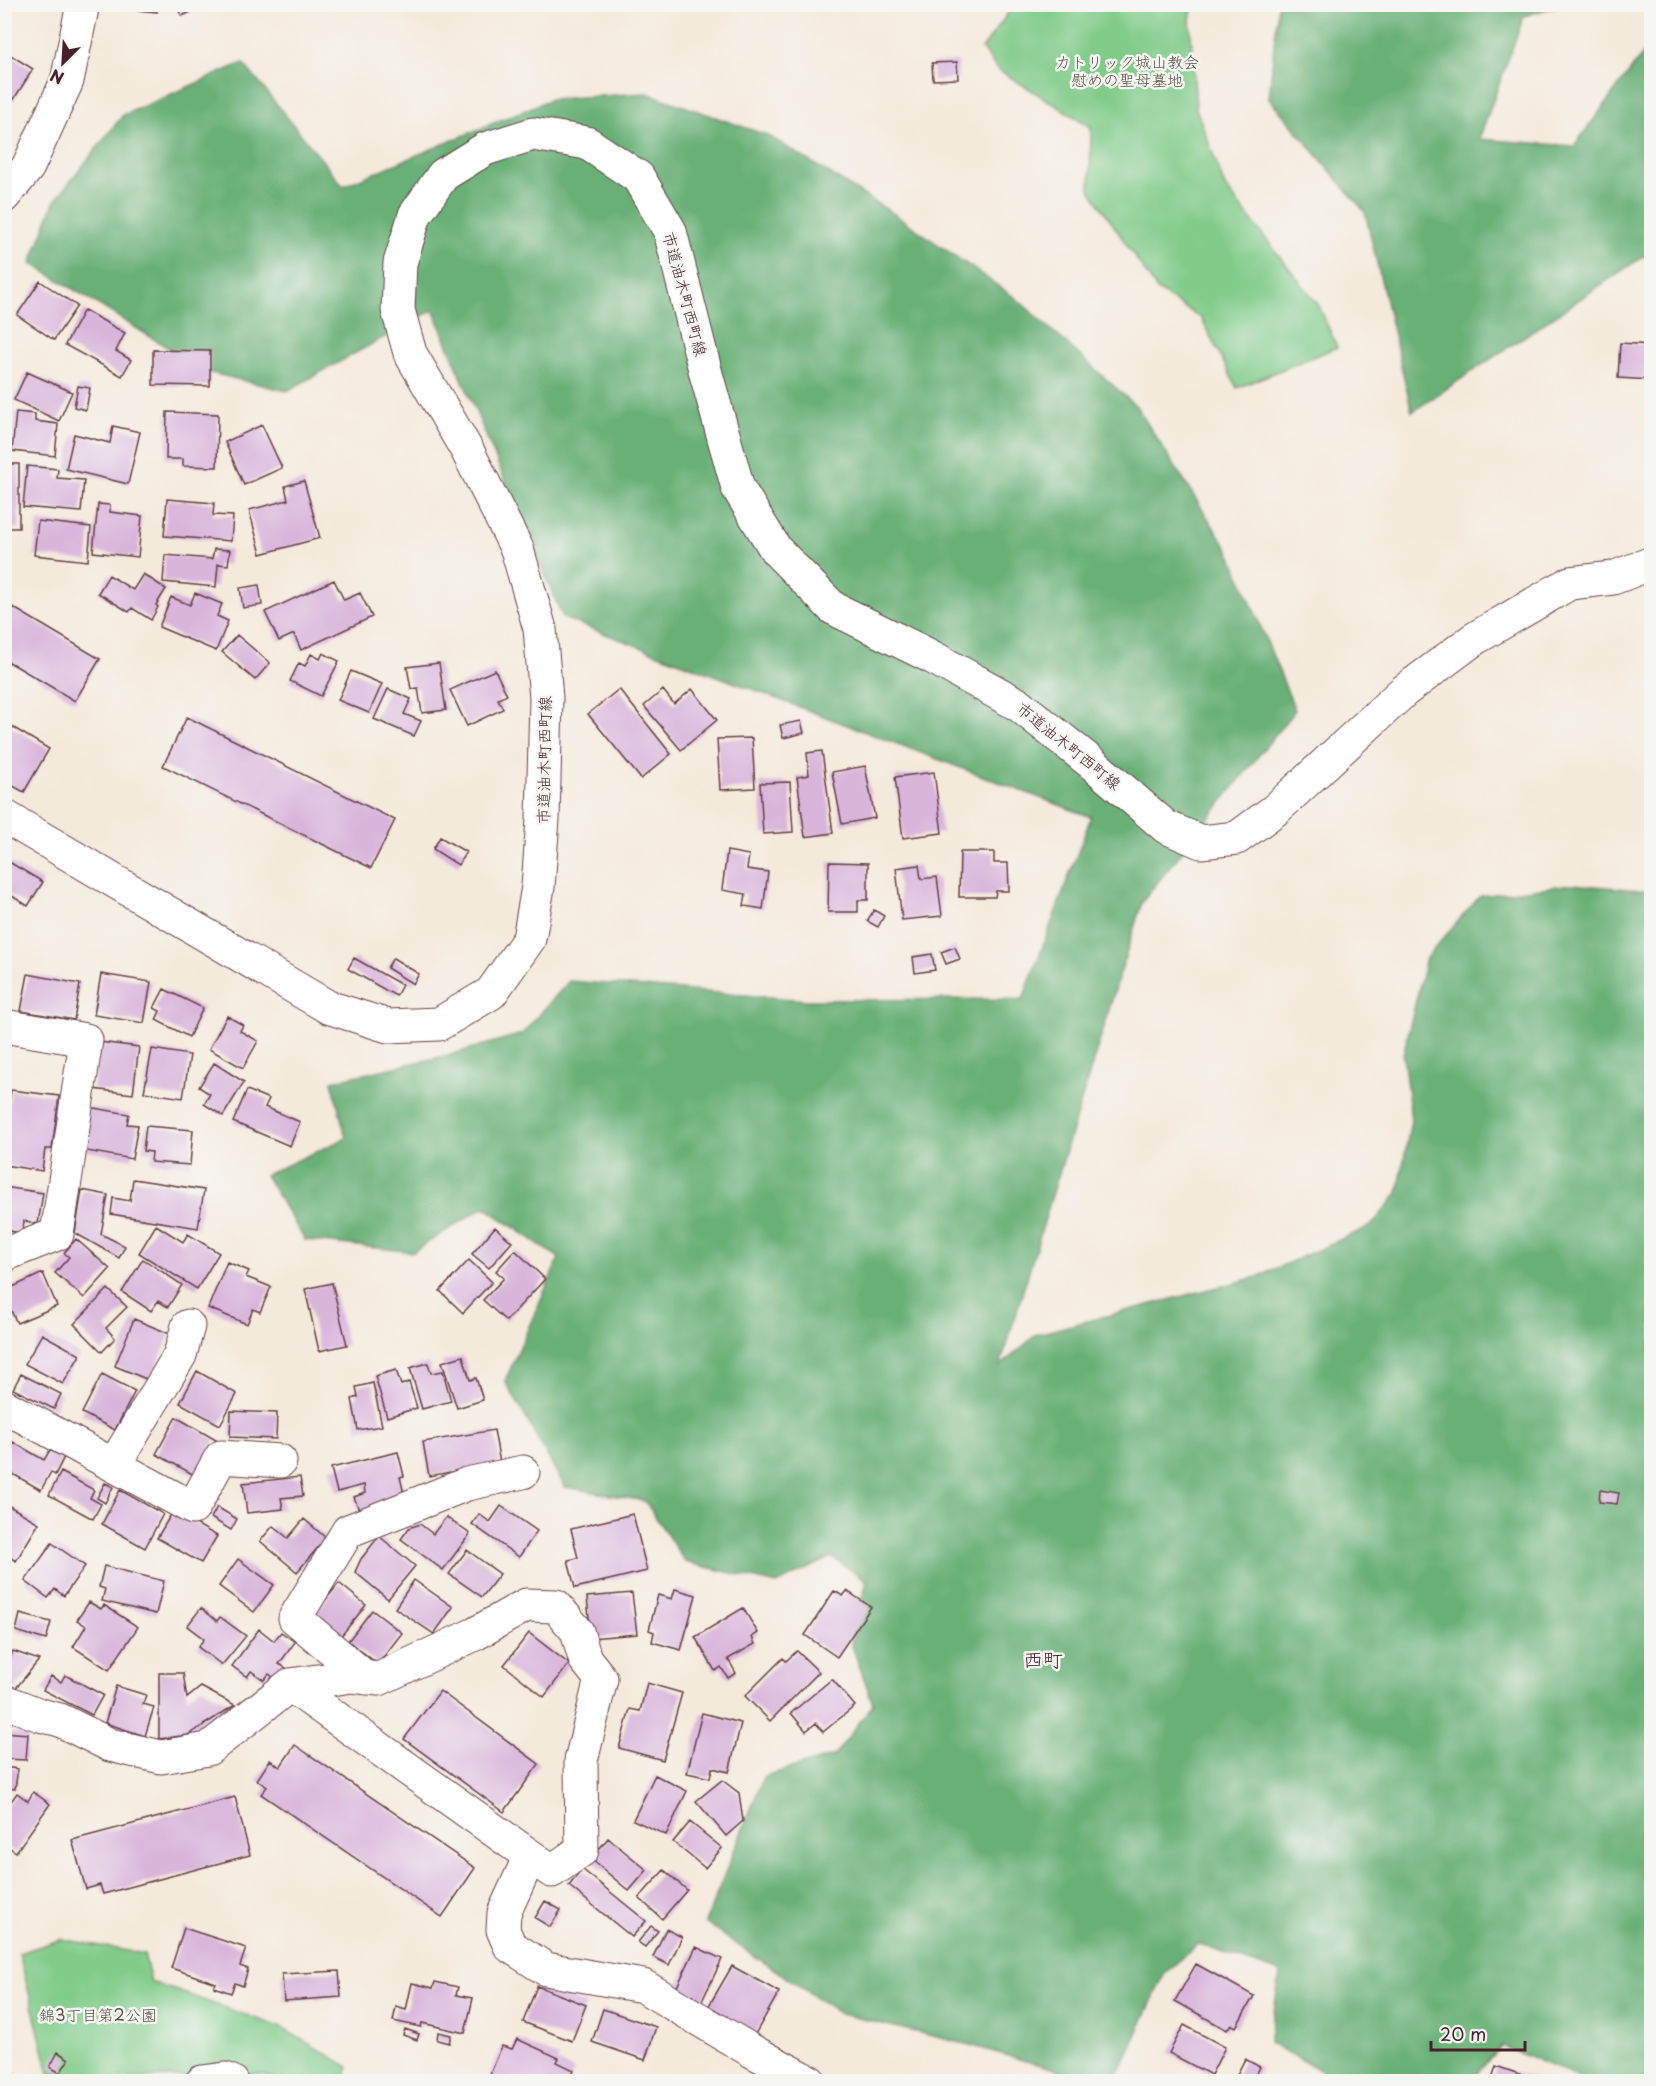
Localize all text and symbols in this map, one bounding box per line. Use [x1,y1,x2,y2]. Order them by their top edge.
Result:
north arrow [33,33,93,93]
park label: カトリック城山教会 慰めの聖母墓地 [1055,49,1199,91]
text: N [46,64,67,91]
street label: 市道油木町西町線 [658,229,714,359]
street label: 市道油木町西町線 [530,696,556,824]
street label: 市道油木町西町線 [1012,696,1127,795]
district label: 西町 [1023,1644,1063,1674]
park label: 錦3丁目第2公園 [39,2002,157,2026]
scale bar [1431,2014,1526,2052]
text: 20 m [1440,2020,1486,2047]

